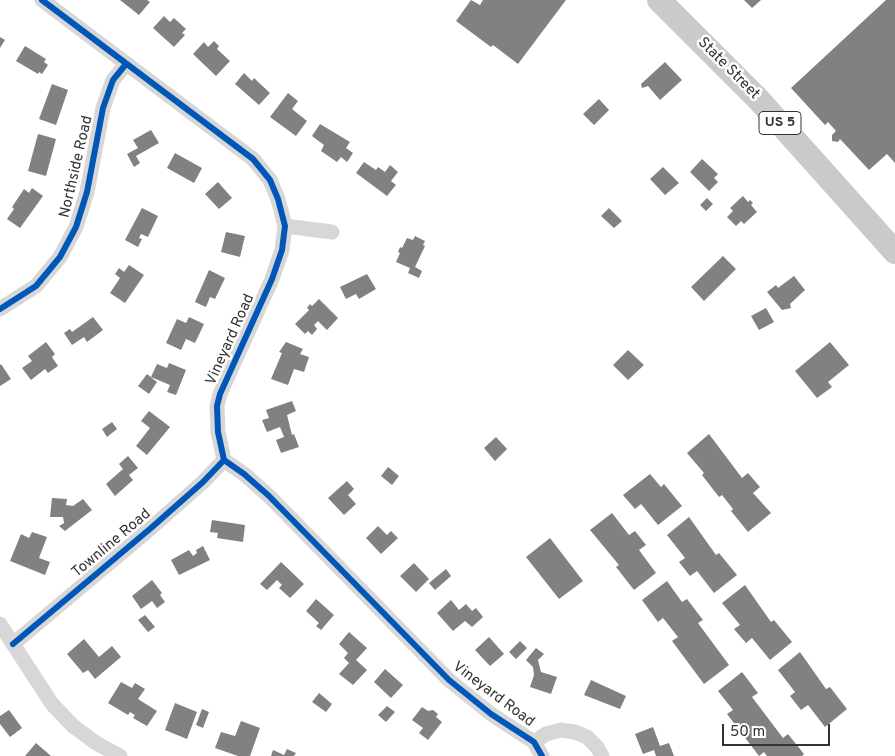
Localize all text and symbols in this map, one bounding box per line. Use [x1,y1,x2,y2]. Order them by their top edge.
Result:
street label: State Street [693,34,763,104]
road number: US 5 [759,112,801,134]
street label: Northside Road [56,114,98,220]
street label: Vineyard Road [203,292,259,388]
street label: Townline Road [69,506,155,582]
street label: Vineyard Road [448,658,538,732]
scale bar [725,714,832,746]
text: 50 m [730,723,765,742]

